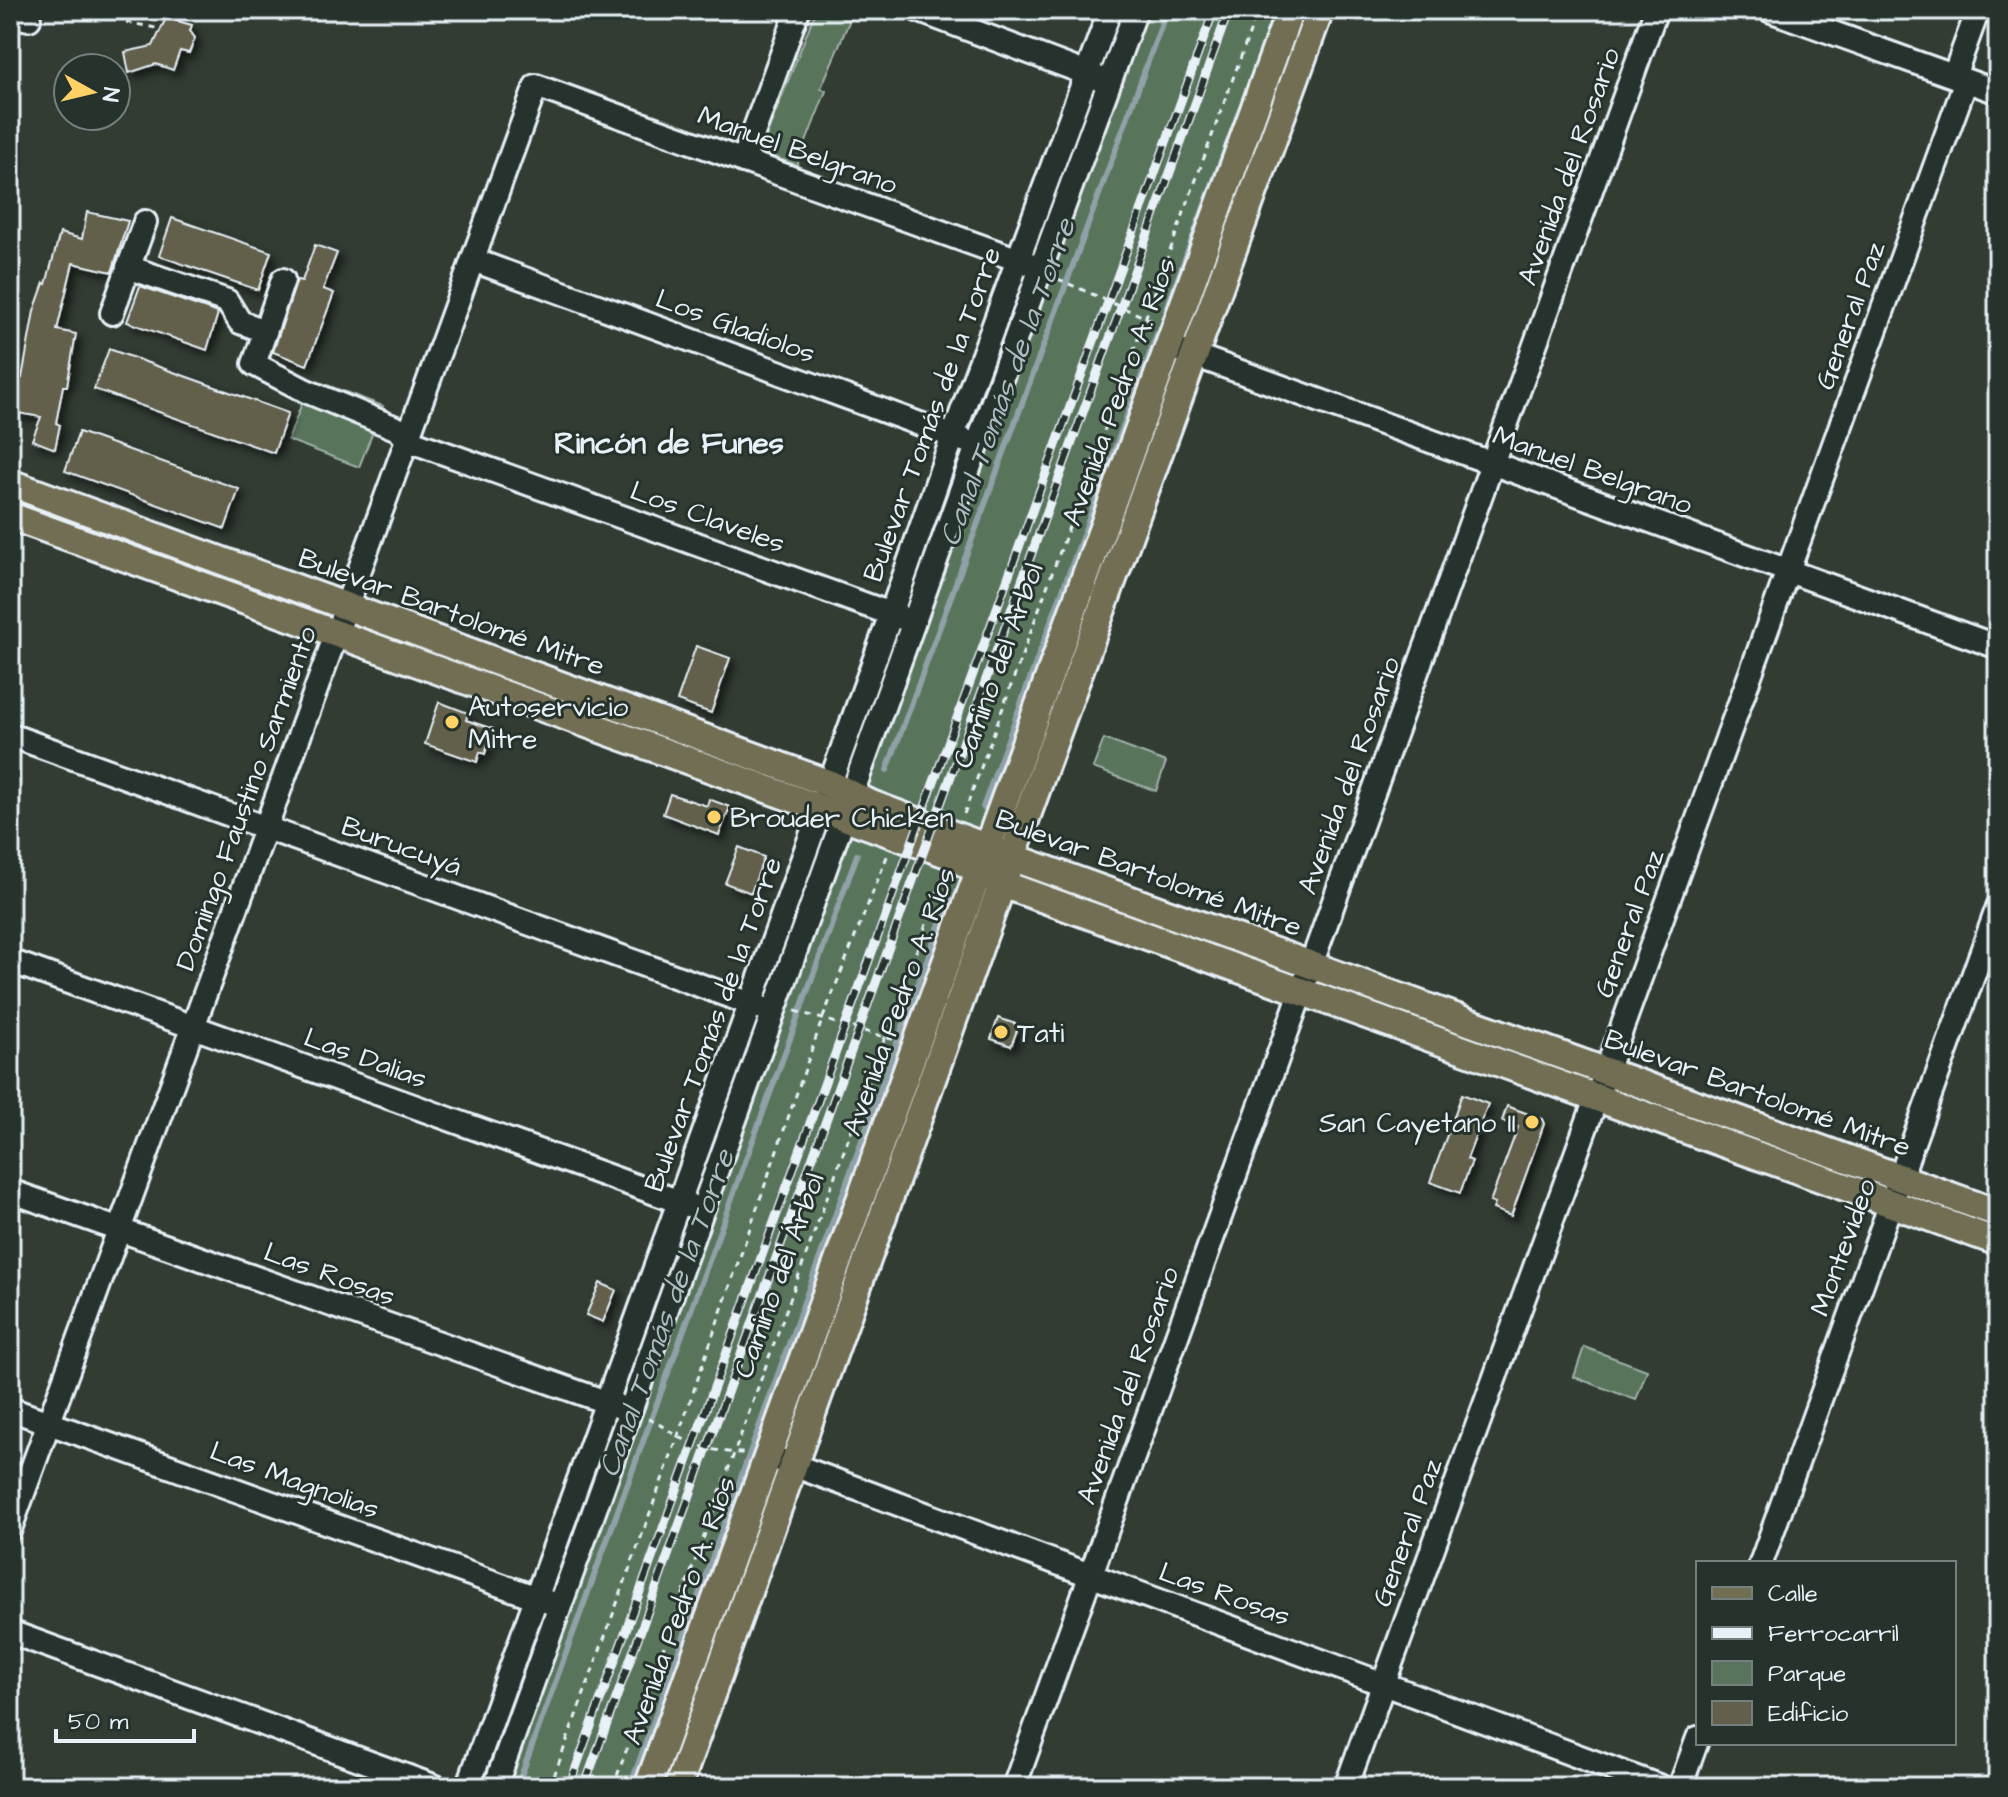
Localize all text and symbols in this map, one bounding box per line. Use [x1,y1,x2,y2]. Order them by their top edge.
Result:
street label: Avenida del Rosario [1508,42,1631,291]
north arrow [52,52,132,132]
text: N [94,86,127,104]
street label: Manuel Belgrano [692,96,903,206]
water label: Canal Tomás de la Torre [929,211,1087,552]
street label: General Paz [1806,236,1895,395]
street label: Bulevar Tomás de la Torre [854,242,1011,587]
street label: Avenida Pedro A. Ríos [1053,252,1186,531]
street label: Los Gladiolos [650,280,821,373]
street label: Manuel Belgrano [1487,416,1698,526]
district label: Rincón de Funes [554,423,784,465]
street label: Los Claveles [625,471,790,563]
street label: Bulevar Bartolomé Mitre [293,539,610,686]
street label: Camino del Árbol [943,558,1054,773]
street label: Domingo Faustino Sarmiento [166,621,328,976]
street label: Avenida del Rosario [1288,651,1411,900]
place label: Autoservicio Mitre [468,688,629,759]
marker: Autoservicio Mitre [443,713,461,731]
place label: Brouder Chicken [730,799,953,838]
street label: Bulevar Bartolomé Mitre [990,800,1307,947]
street label: Burucuyá [335,807,467,888]
marker: Brouder Chicken [705,808,723,826]
street label: General Paz [1585,844,1674,1003]
street label: Bulevar Tomás de la Torre [635,852,792,1197]
street label: Avenida Pedro A. Ríos [833,862,966,1141]
place label: Tati [1017,1014,1064,1053]
street label: Las Dalias [299,1018,432,1099]
street label: Bulevar Bartolomé Mitre [1599,1020,1916,1167]
marker: Tati [992,1023,1010,1041]
place label: San Cayetano II [1319,1104,1516,1145]
marker: San Cayetano II [1523,1113,1541,1131]
water label: Canal Tomás de la Torre [588,1142,746,1483]
street label: Camino del Árbol [724,1168,835,1383]
street label: Montevideo [1801,1173,1886,1322]
street label: Las Rosas [258,1233,401,1316]
street label: Avenida del Rosario [1067,1261,1190,1510]
street label: Las Magnolias [204,1432,385,1530]
street label: General Paz [1363,1453,1452,1612]
street label: Avenida Pedro A. Ríos [613,1471,746,1750]
street label: Las Rosas [1153,1553,1296,1636]
legend [1696,1561,1956,1745]
text: Calle [1768,1577,1818,1611]
text: Ferrocarril [1768,1617,1899,1651]
text: Parque [1768,1657,1846,1691]
scale bar [56,1693,194,1743]
text: Edificio [1768,1697,1849,1731]
text: 50 m [68,1705,129,1739]

